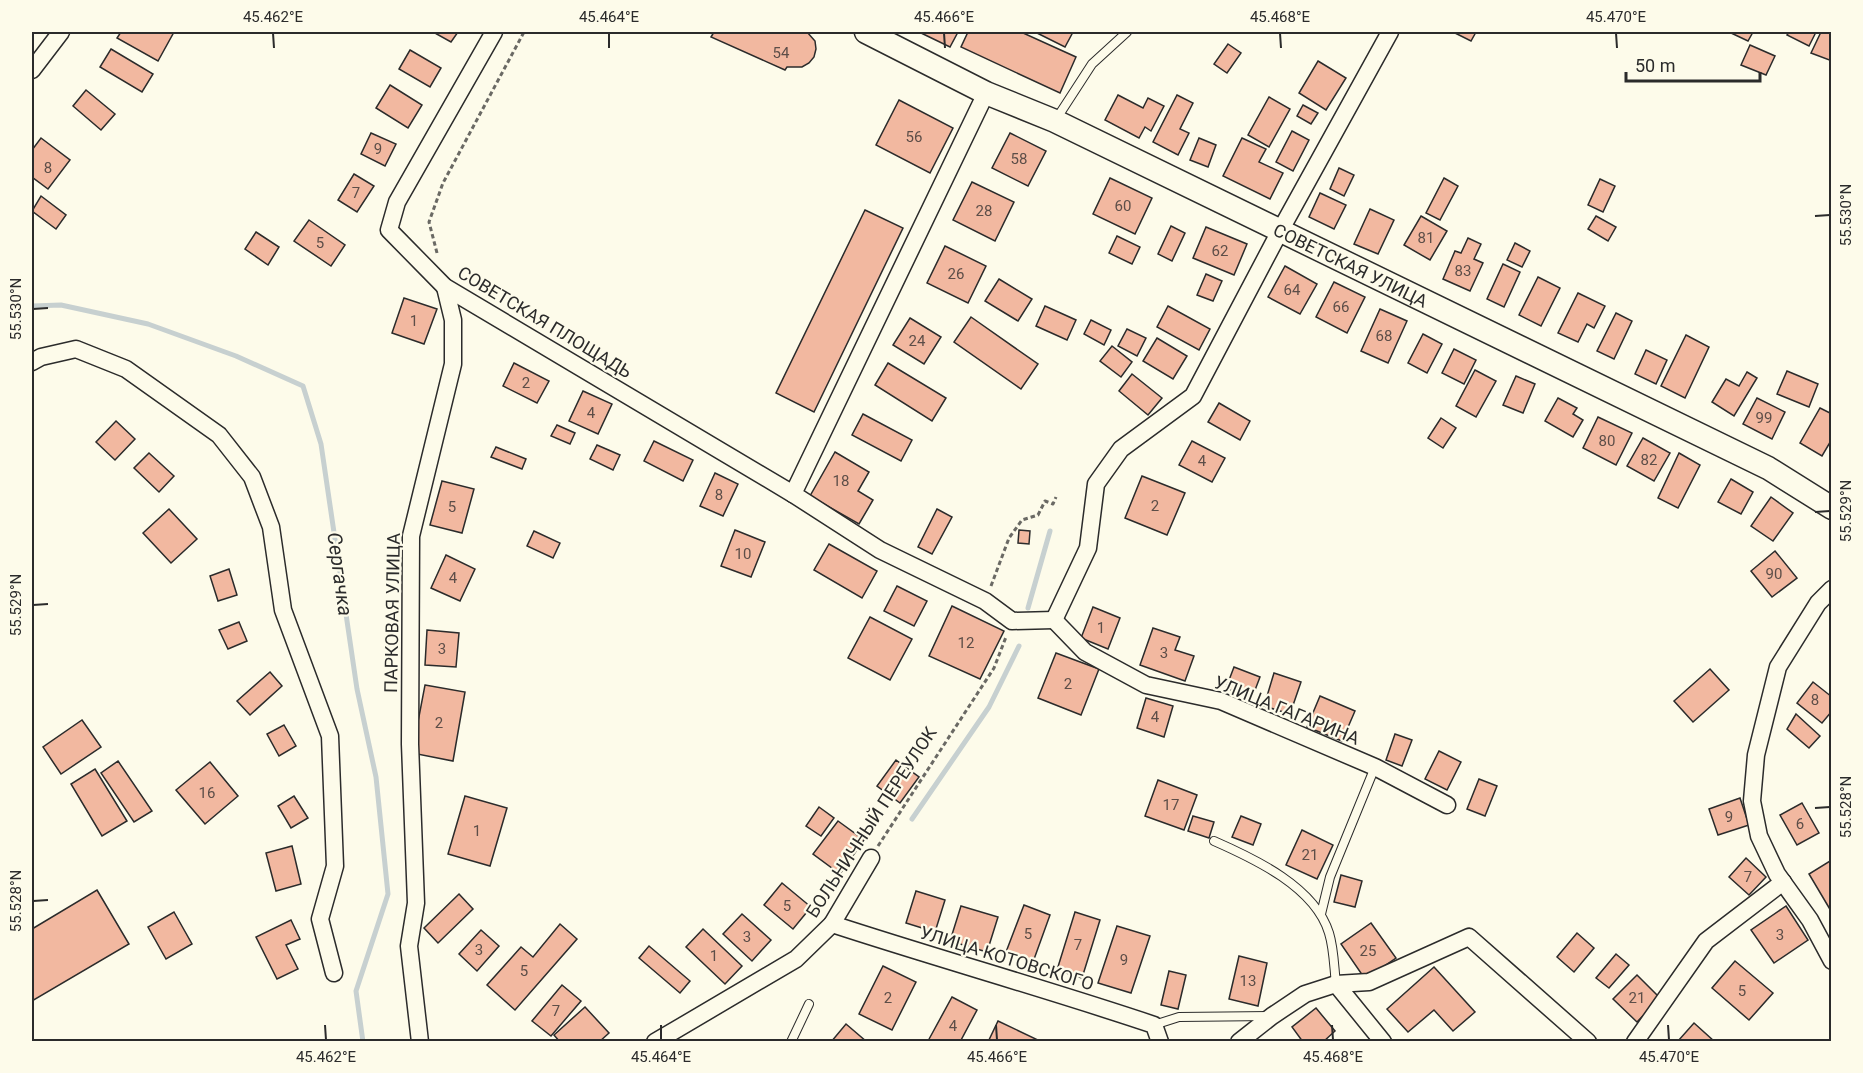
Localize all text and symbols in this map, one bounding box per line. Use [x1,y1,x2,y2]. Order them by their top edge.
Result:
text: 45.462°E [243,8,304,26]
text: 45.464°E [579,8,640,26]
text: 45.466°E [914,8,975,26]
text: 45.468°E [1250,8,1311,26]
text: 45.470°E [1586,8,1647,26]
house number: 54 [773,44,790,62]
scale bar [1626,45,1760,83]
text: 50 m [1635,55,1675,76]
house number: 56 [906,128,922,146]
house number: 9 [374,140,382,158]
house number: 58 [1011,150,1027,168]
house number: 8 [44,159,52,177]
house number: 7 [352,184,360,202]
text: 55.530°N [1837,184,1855,246]
house number: 60 [1115,197,1131,215]
house number: 28 [976,202,992,220]
street label: СОВЕТСКАЯ УЛИЦА [1270,219,1431,311]
house number: 81 [1418,229,1434,247]
house number: 5 [316,234,324,252]
house number: 62 [1212,242,1228,260]
street label: СОВЕТСКАЯ ПЛОЩАДЬ [454,262,636,382]
house number: 83 [1455,262,1471,280]
house number: 26 [948,265,964,283]
text: 55.530°N [7,278,25,340]
house number: 64 [1284,281,1301,299]
house number: 66 [1333,298,1349,316]
house number: 1 [410,312,418,330]
house number: 68 [1376,327,1392,345]
house number: 24 [909,332,926,350]
house number: 2 [522,374,530,392]
house number: 4 [587,404,596,422]
house number: 99 [1756,409,1772,427]
house number: 80 [1599,432,1615,450]
house number: 82 [1641,451,1657,469]
house number: 4 [1198,452,1207,470]
house number: 18 [833,472,849,490]
text: 55.529°N [1837,480,1855,542]
house number: 8 [715,486,723,504]
house number: 2 [1151,497,1159,515]
house number: 5 [448,498,456,516]
water label: Сергачка [322,531,358,617]
street label: ПАРКОВАЯ УЛИЦА [380,533,404,693]
house number: 10 [735,545,751,563]
house number: 90 [1766,565,1782,583]
house number: 4 [449,569,458,587]
text: 55.529°N [7,574,25,636]
house number: 1 [1097,619,1105,637]
house number: 12 [958,634,974,652]
house number: 3 [438,640,446,658]
house number: 3 [1160,644,1168,662]
street label: УЛИЦА ГАГАРИНА [1211,671,1363,749]
house number: 2 [1064,675,1072,693]
house number: 8 [1811,691,1819,709]
house number: 4 [1151,708,1160,726]
house number: 2 [435,714,443,732]
street label: БОЛЬНИЧНЫЙ ПЕРЕУЛОК [801,722,941,921]
text: 55.528°N [1837,776,1855,838]
house number: 16 [199,784,215,802]
house number: 17 [1163,796,1179,814]
house number: 9 [1725,808,1733,826]
house number: 6 [1796,815,1804,833]
house number: 1 [473,822,481,840]
house number: 21 [1302,846,1318,864]
house number: 7 [1744,868,1752,886]
text: 55.528°N [7,870,25,932]
house number: 5 [783,897,791,915]
street label: УЛИЦА КОТОВСКОГО [918,922,1096,994]
house number: 5 [1024,925,1032,943]
house number: 3 [1776,926,1784,944]
house number: 3 [743,928,751,946]
house number: 7 [1074,936,1082,954]
house number: 3 [475,941,483,959]
house number: 25 [1360,942,1376,960]
house number: 1 [710,947,718,965]
house number: 9 [1120,951,1128,969]
house number: 5 [520,962,528,980]
house number: 13 [1240,972,1256,990]
house number: 5 [1738,982,1746,1000]
house number: 2 [884,989,892,1007]
house number: 21 [1629,989,1645,1007]
house number: 7 [552,1002,560,1020]
house number: 4 [949,1017,958,1035]
text: 45.462°E [296,1048,357,1066]
text: 45.464°E [631,1048,692,1066]
text: 45.466°E [967,1048,1028,1066]
text: 45.468°E [1303,1048,1364,1066]
text: 45.470°E [1639,1048,1700,1066]

